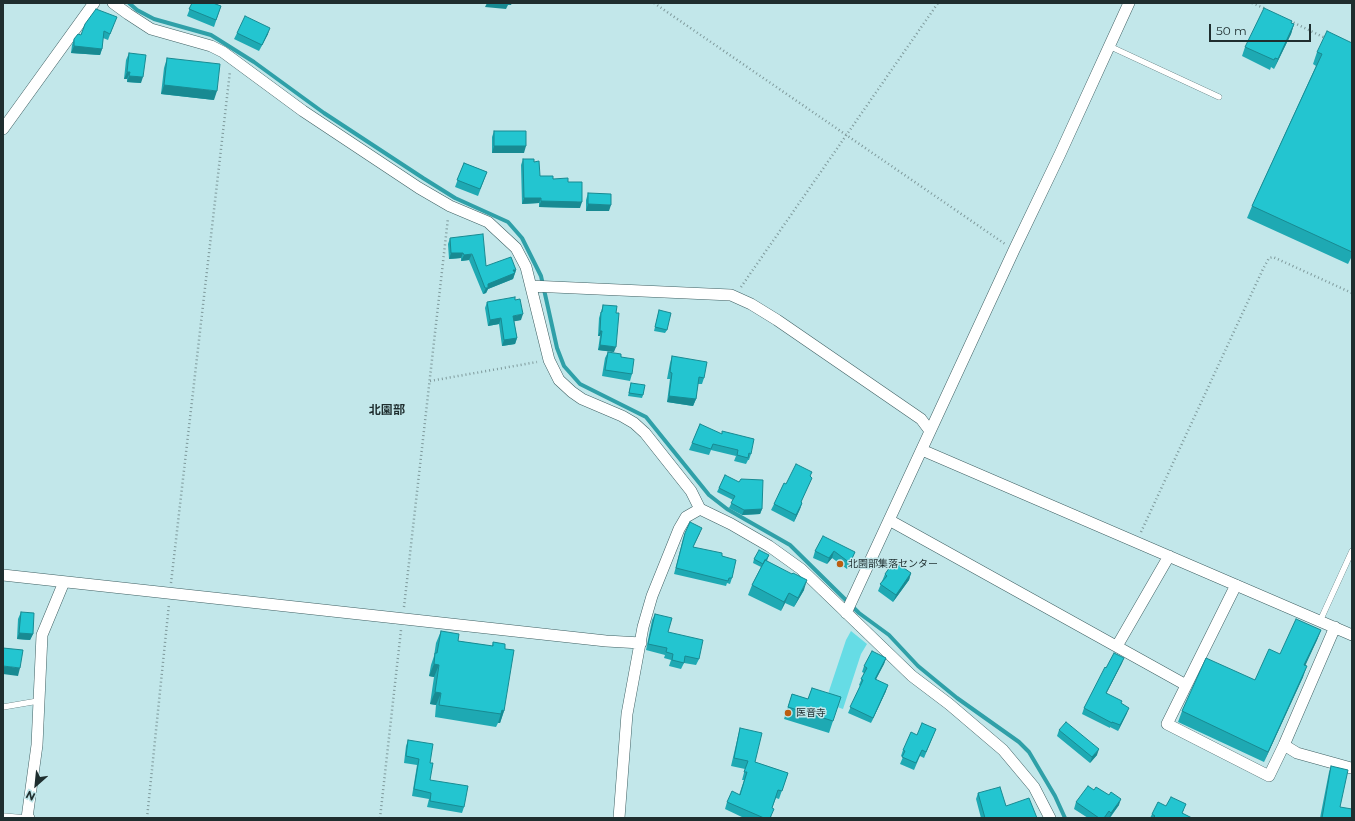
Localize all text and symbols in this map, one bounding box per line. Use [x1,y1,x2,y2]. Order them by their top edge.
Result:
scale bar [1211,16,1313,42]
text: 50 m [1216,23,1247,38]
district label: 北園部 [369,403,405,417]
place label: 北園部集落センター [848,558,938,570]
marker: 北園部集落センター [835,559,845,569]
place label: 医音寺 [796,707,826,719]
marker: 医音寺 [783,708,793,718]
north arrow [16,765,56,805]
text: N [23,787,38,804]

